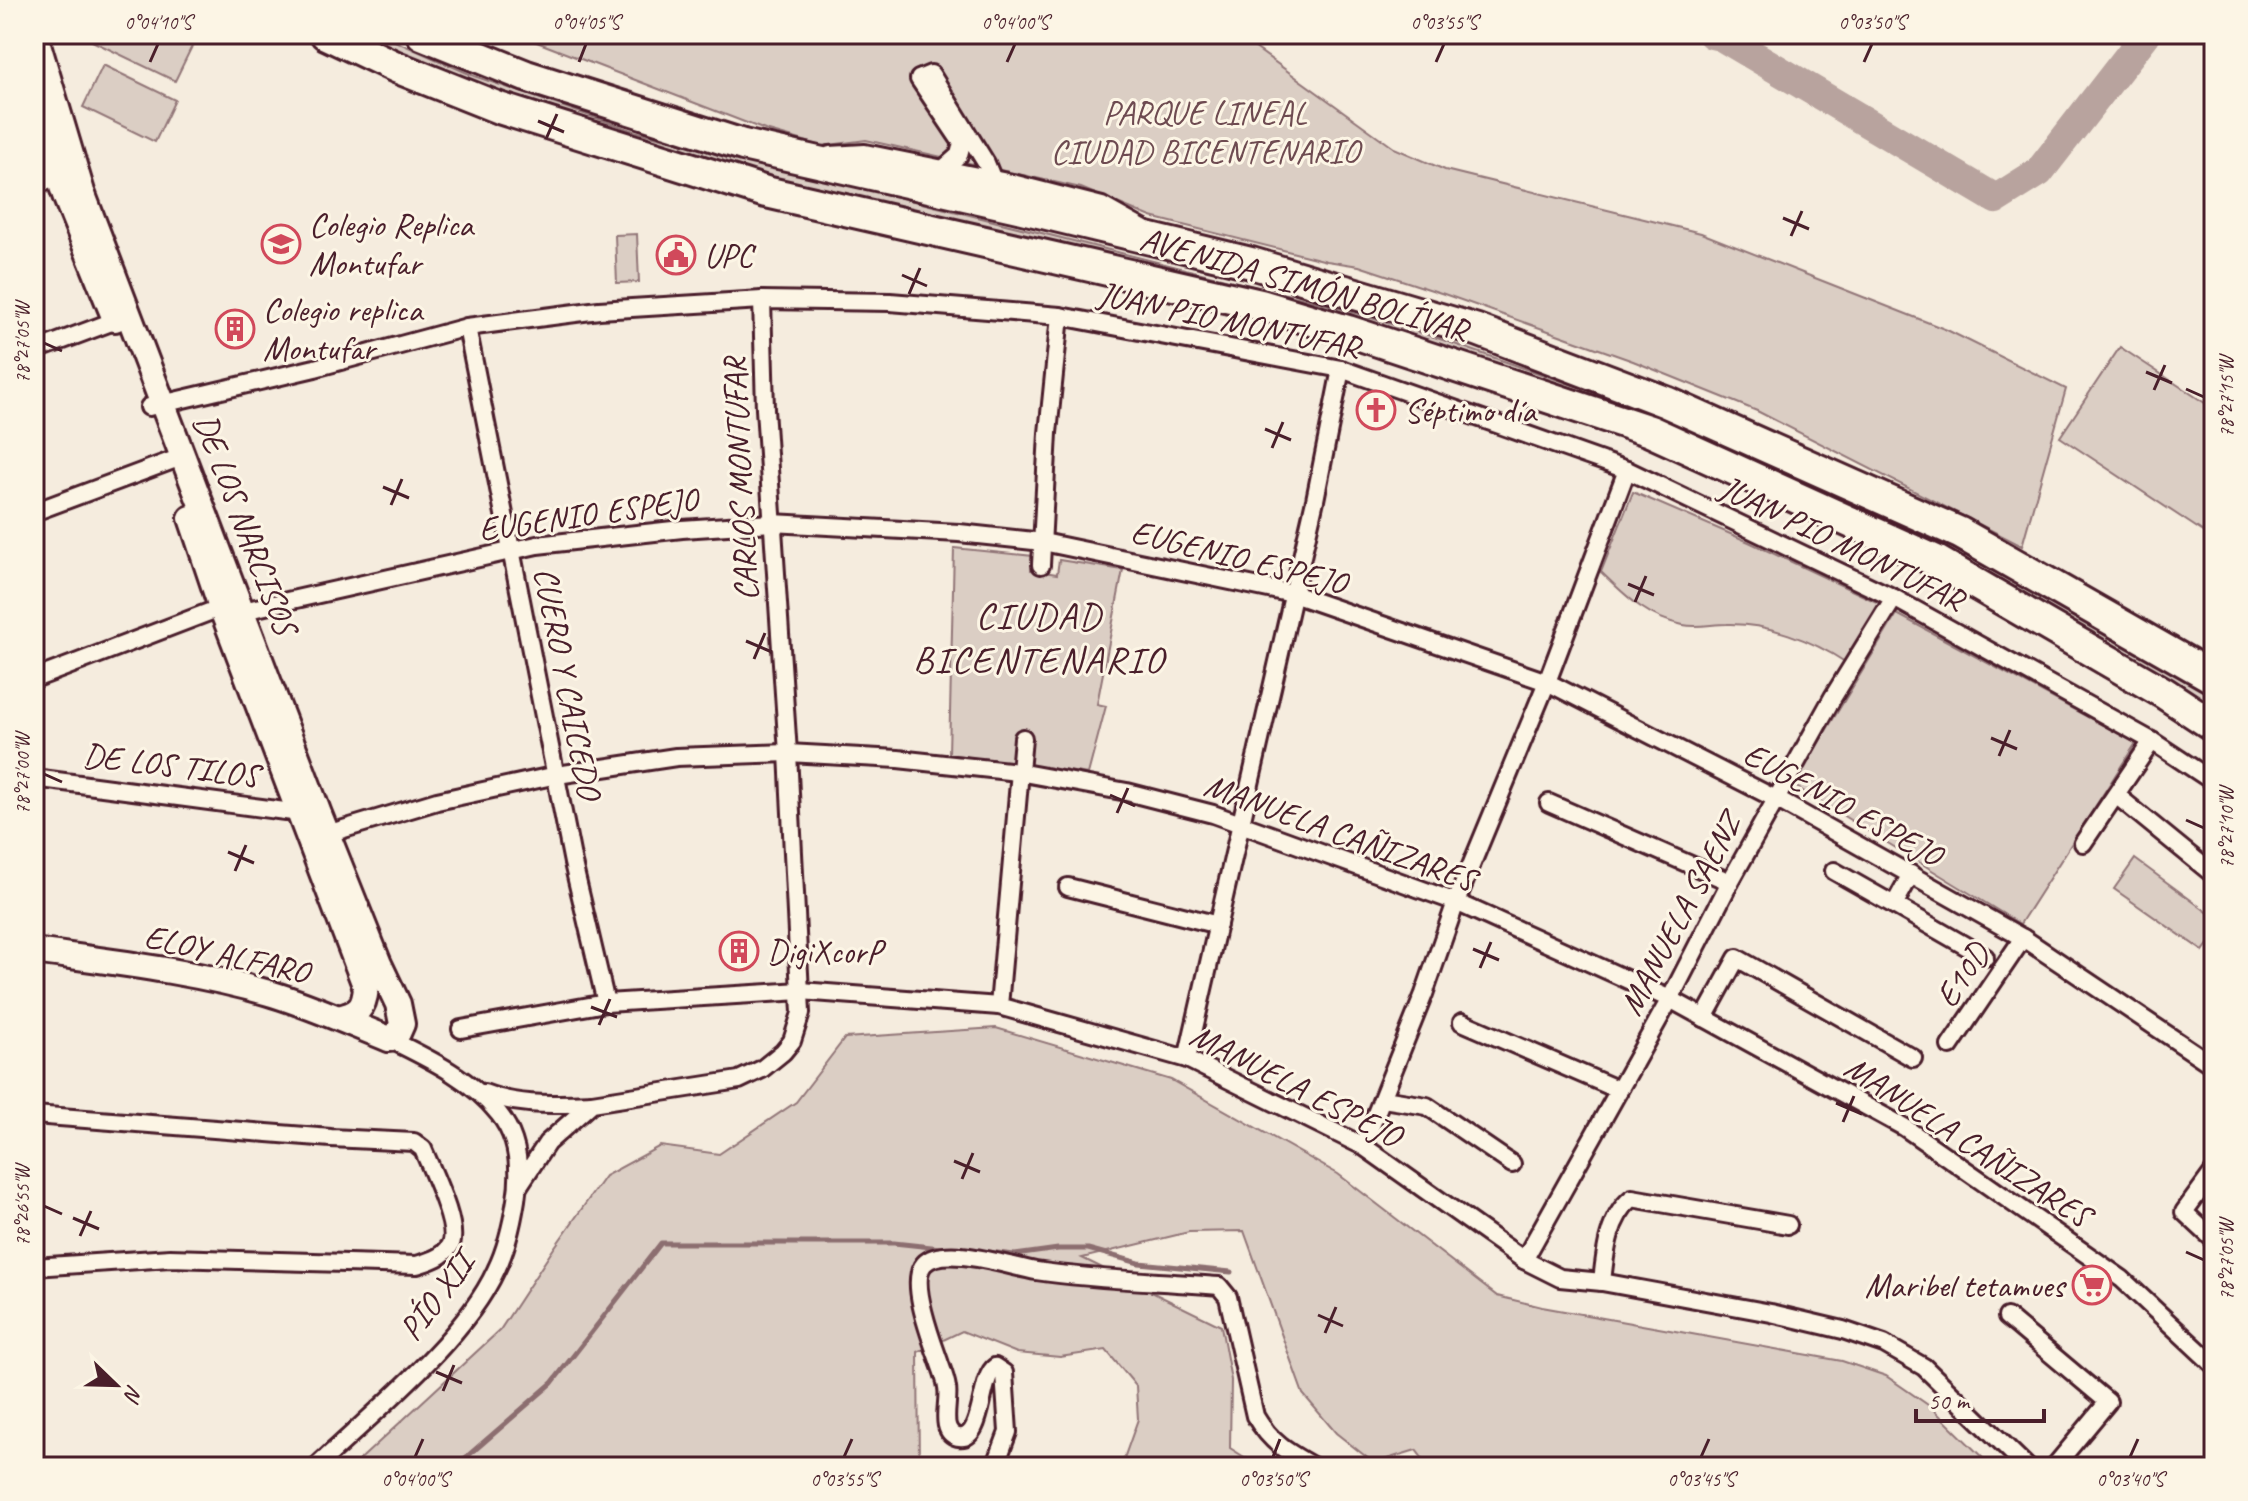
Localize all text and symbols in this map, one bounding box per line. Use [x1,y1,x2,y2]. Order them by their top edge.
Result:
text: 0°04'10"S [124,10,196,35]
text: 0°04'05"S [552,10,624,35]
text: 0°04'00"S [981,10,1053,35]
text: 0°03'55"S [1410,10,1482,35]
text: 0°03'50"S [1838,10,1910,35]
park label: PARQUE LINEAL CIUDAD BICENTENARIO [1051,91,1362,173]
place label: Colegio Replica Montufar [309,203,475,285]
street label: AVENIDA SIMÓN BOLÍVAR [1135,217,1475,352]
school or university icon: Colegio Replica Montufar [260,223,302,265]
public building icon: UPC [655,234,697,276]
place label: UPC [704,234,757,277]
street label: JUAN PIO MONTUFAR [1093,271,1366,369]
place label: Colegio replica Montufar [263,288,424,370]
text: 78°27'05"W [10,299,35,384]
building icon: Colegio replica Montufar [214,308,256,350]
text: 78°27'15"W [2214,353,2239,438]
street label: CARLOS MONTUFAR [712,354,768,602]
church icon: Séptimo día [1355,389,1397,431]
place label: Séptimo día [1404,389,1538,432]
street label: DE LOS NARCISOS [184,408,309,645]
street label: JUAN PIO MONTUFAR [1711,465,1974,622]
street label: EUGENIO ESPEJO [476,477,703,551]
street label: EUGENIO ESPEJO [1127,509,1354,605]
street label: CUERO Y CAICEDO [525,564,612,806]
district label: CIUDAD BICENTENARIO [913,592,1167,683]
text: 78°27'00"W [10,730,35,815]
street label: EUGENIO ESPEJO [1736,732,1952,878]
street label: DE LOS TILOS [81,733,266,798]
street label: MANUELA CAÑIZARES [1199,763,1485,902]
text: 78°27'10"W [2214,784,2239,869]
street label: MANUELA SAENZ [1609,801,1754,1022]
street label: ELOY ALFARO [141,914,316,994]
building icon: DigiXcorP [718,930,760,972]
place label: DigiXcorP [767,930,887,973]
street label: E10D [1925,932,2001,1015]
street label: MANUELA ESPEJO [1183,1013,1413,1159]
street label: MANUELA CAÑIZARES [1837,1045,2103,1239]
text: 78°26'55"W [10,1162,35,1247]
text: 78°27'05"W [2214,1216,2239,1301]
street label: PÍO XII [389,1238,487,1349]
place label: Maribel tetamues [1865,1264,2067,1307]
supermarket icon: Maribel tetamues [2071,1264,2113,1306]
north arrow [76,1345,156,1425]
scale bar [1916,1373,2044,1423]
text: N [117,1381,149,1407]
text: 50 m [1928,1386,1971,1416]
text: 0°04'00"S [381,1467,453,1492]
text: 0°03'55"S [810,1467,882,1492]
text: 0°03'50"S [1239,1467,1311,1492]
text: 0°03'45"S [1667,1467,1739,1492]
text: 0°03'40"S [2096,1467,2168,1492]

